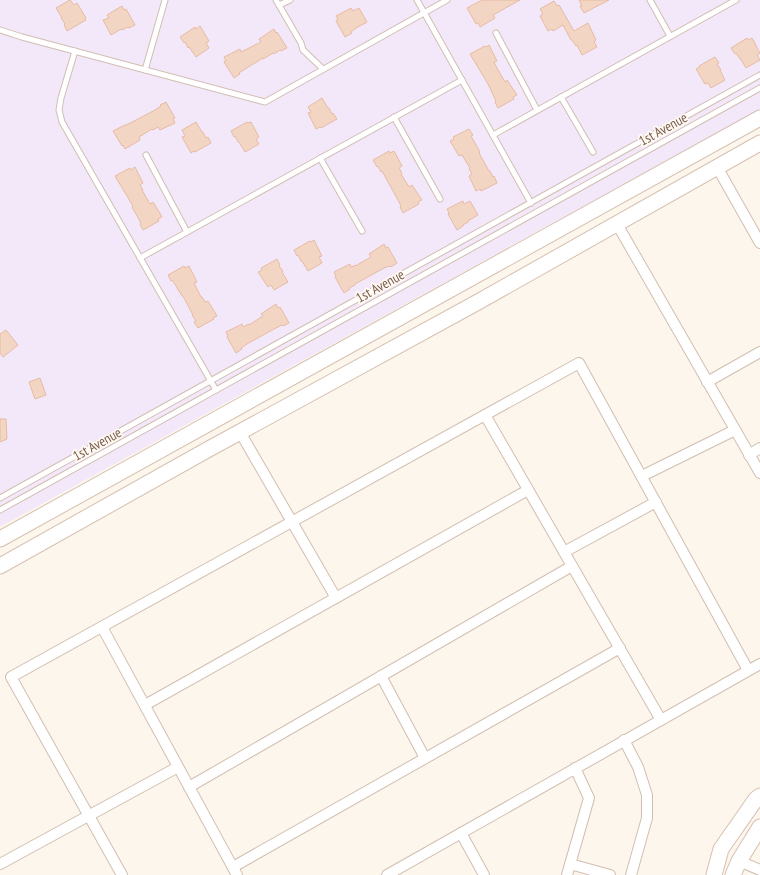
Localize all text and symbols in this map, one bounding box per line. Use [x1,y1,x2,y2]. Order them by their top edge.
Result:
street label: 1st Avenue [636,108,691,150]
street label: 1st Avenue [353,265,408,307]
street label: 1st Avenue [70,423,125,465]

